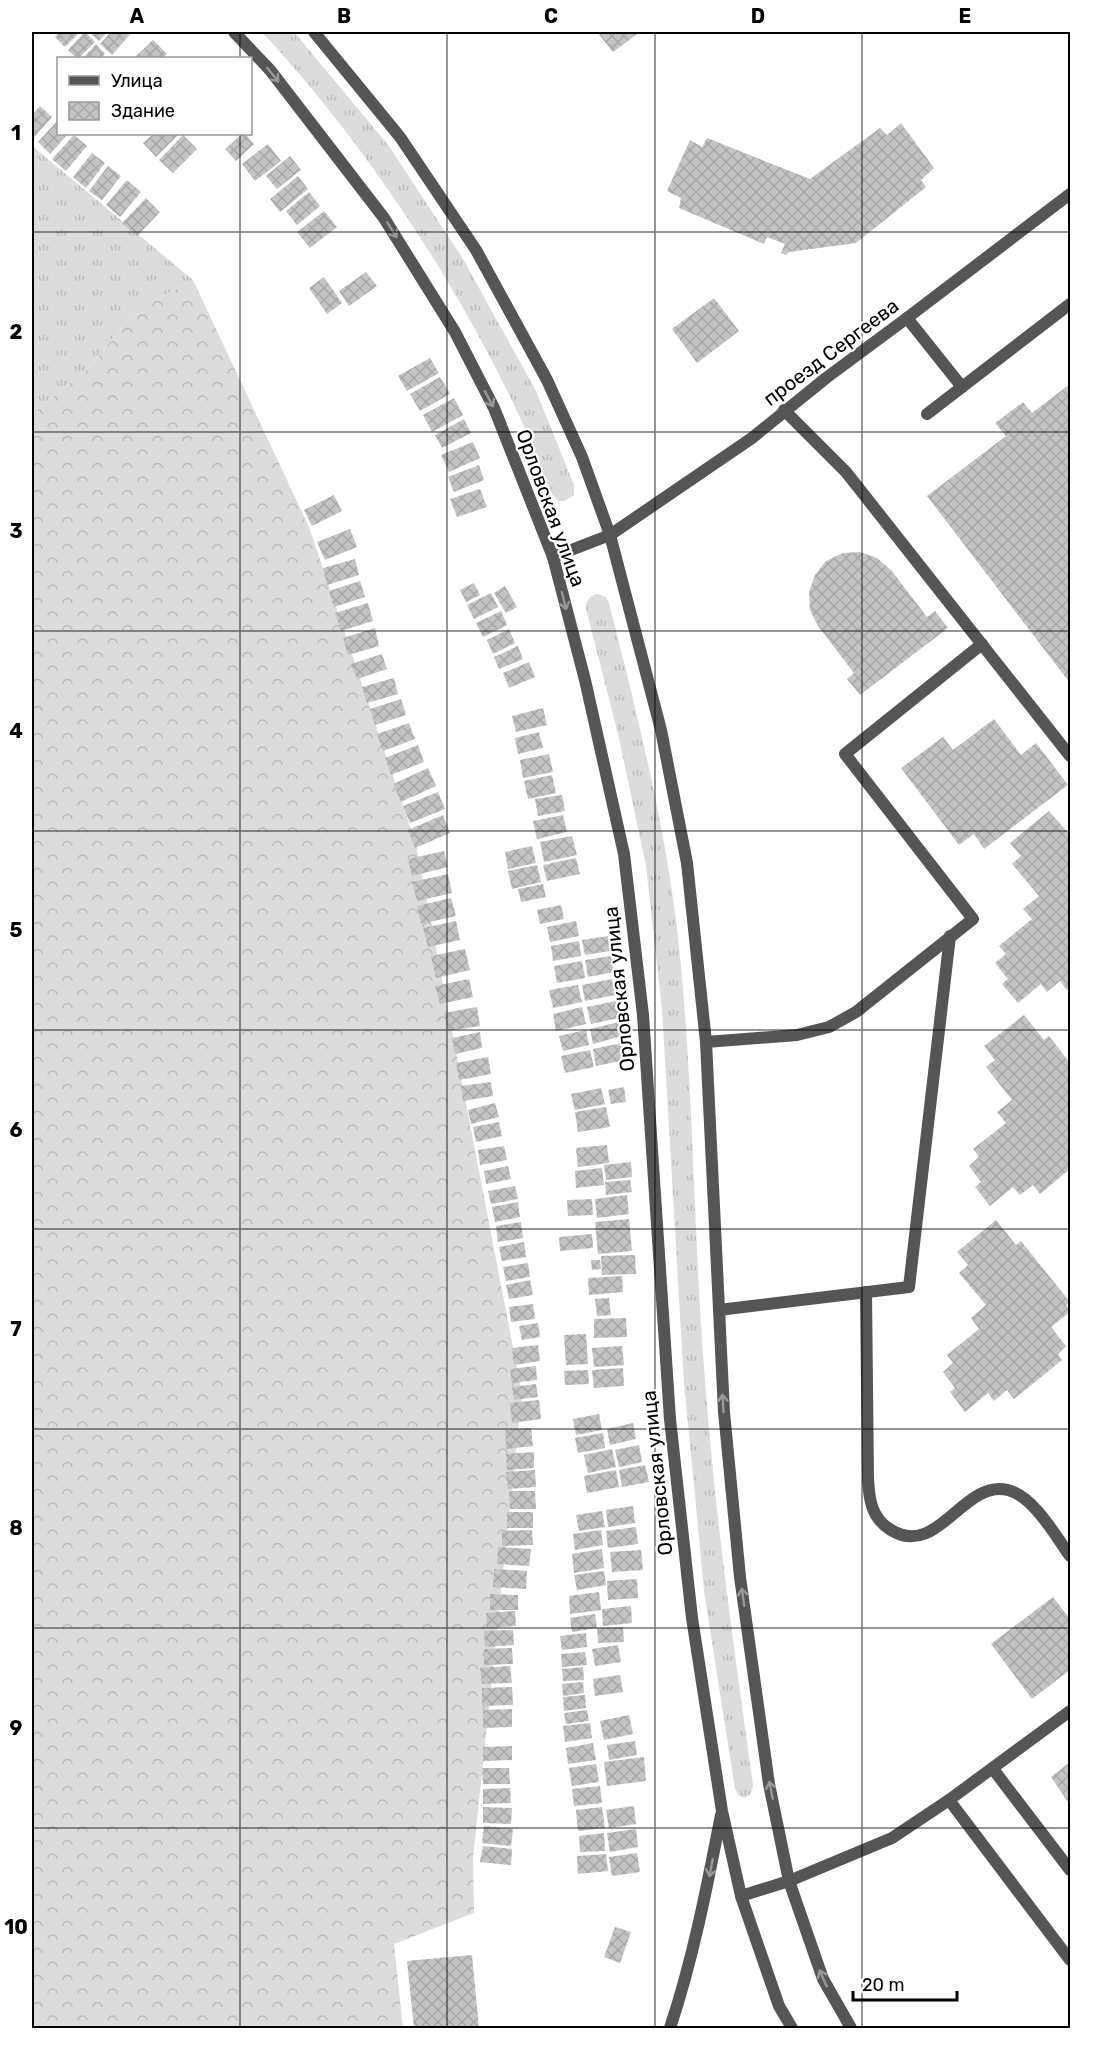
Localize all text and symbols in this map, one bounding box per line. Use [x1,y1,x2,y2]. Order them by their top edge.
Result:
text: A [130,4,145,28]
text: B [337,4,351,28]
text: C [544,4,558,28]
text: D [751,4,765,28]
text: E [959,4,971,28]
legend [57,57,252,135]
one-way arrow [267,67,280,83]
text: Улица [111,70,163,92]
text: Здание [111,100,175,122]
text: 1 [11,121,21,145]
one-way arrow [386,221,398,238]
street label: проезд Сергеева [759,293,903,411]
text: 2 [10,320,23,344]
one-way arrow [484,389,495,407]
street label: Орловская улица [511,426,591,590]
text: 3 [9,519,23,543]
one-way arrow [559,591,571,610]
text: 4 [9,719,23,743]
street label: Орловская улица [598,905,640,1073]
text: 5 [10,918,23,942]
text: 6 [9,1118,23,1142]
text: 7 [10,1317,22,1341]
street label: Орловская улица [636,1389,678,1557]
one-way arrow [718,1394,729,1414]
text: 8 [9,1516,23,1540]
one-way arrow [737,1588,748,1608]
text: 9 [10,1716,23,1740]
one-way arrow [765,1781,776,1800]
one-way arrow [705,1858,716,1878]
text: 10 [4,1915,28,1939]
scale bar [853,1964,956,2002]
one-way arrow [817,1969,828,1987]
text: 20 m [862,1974,904,1996]

